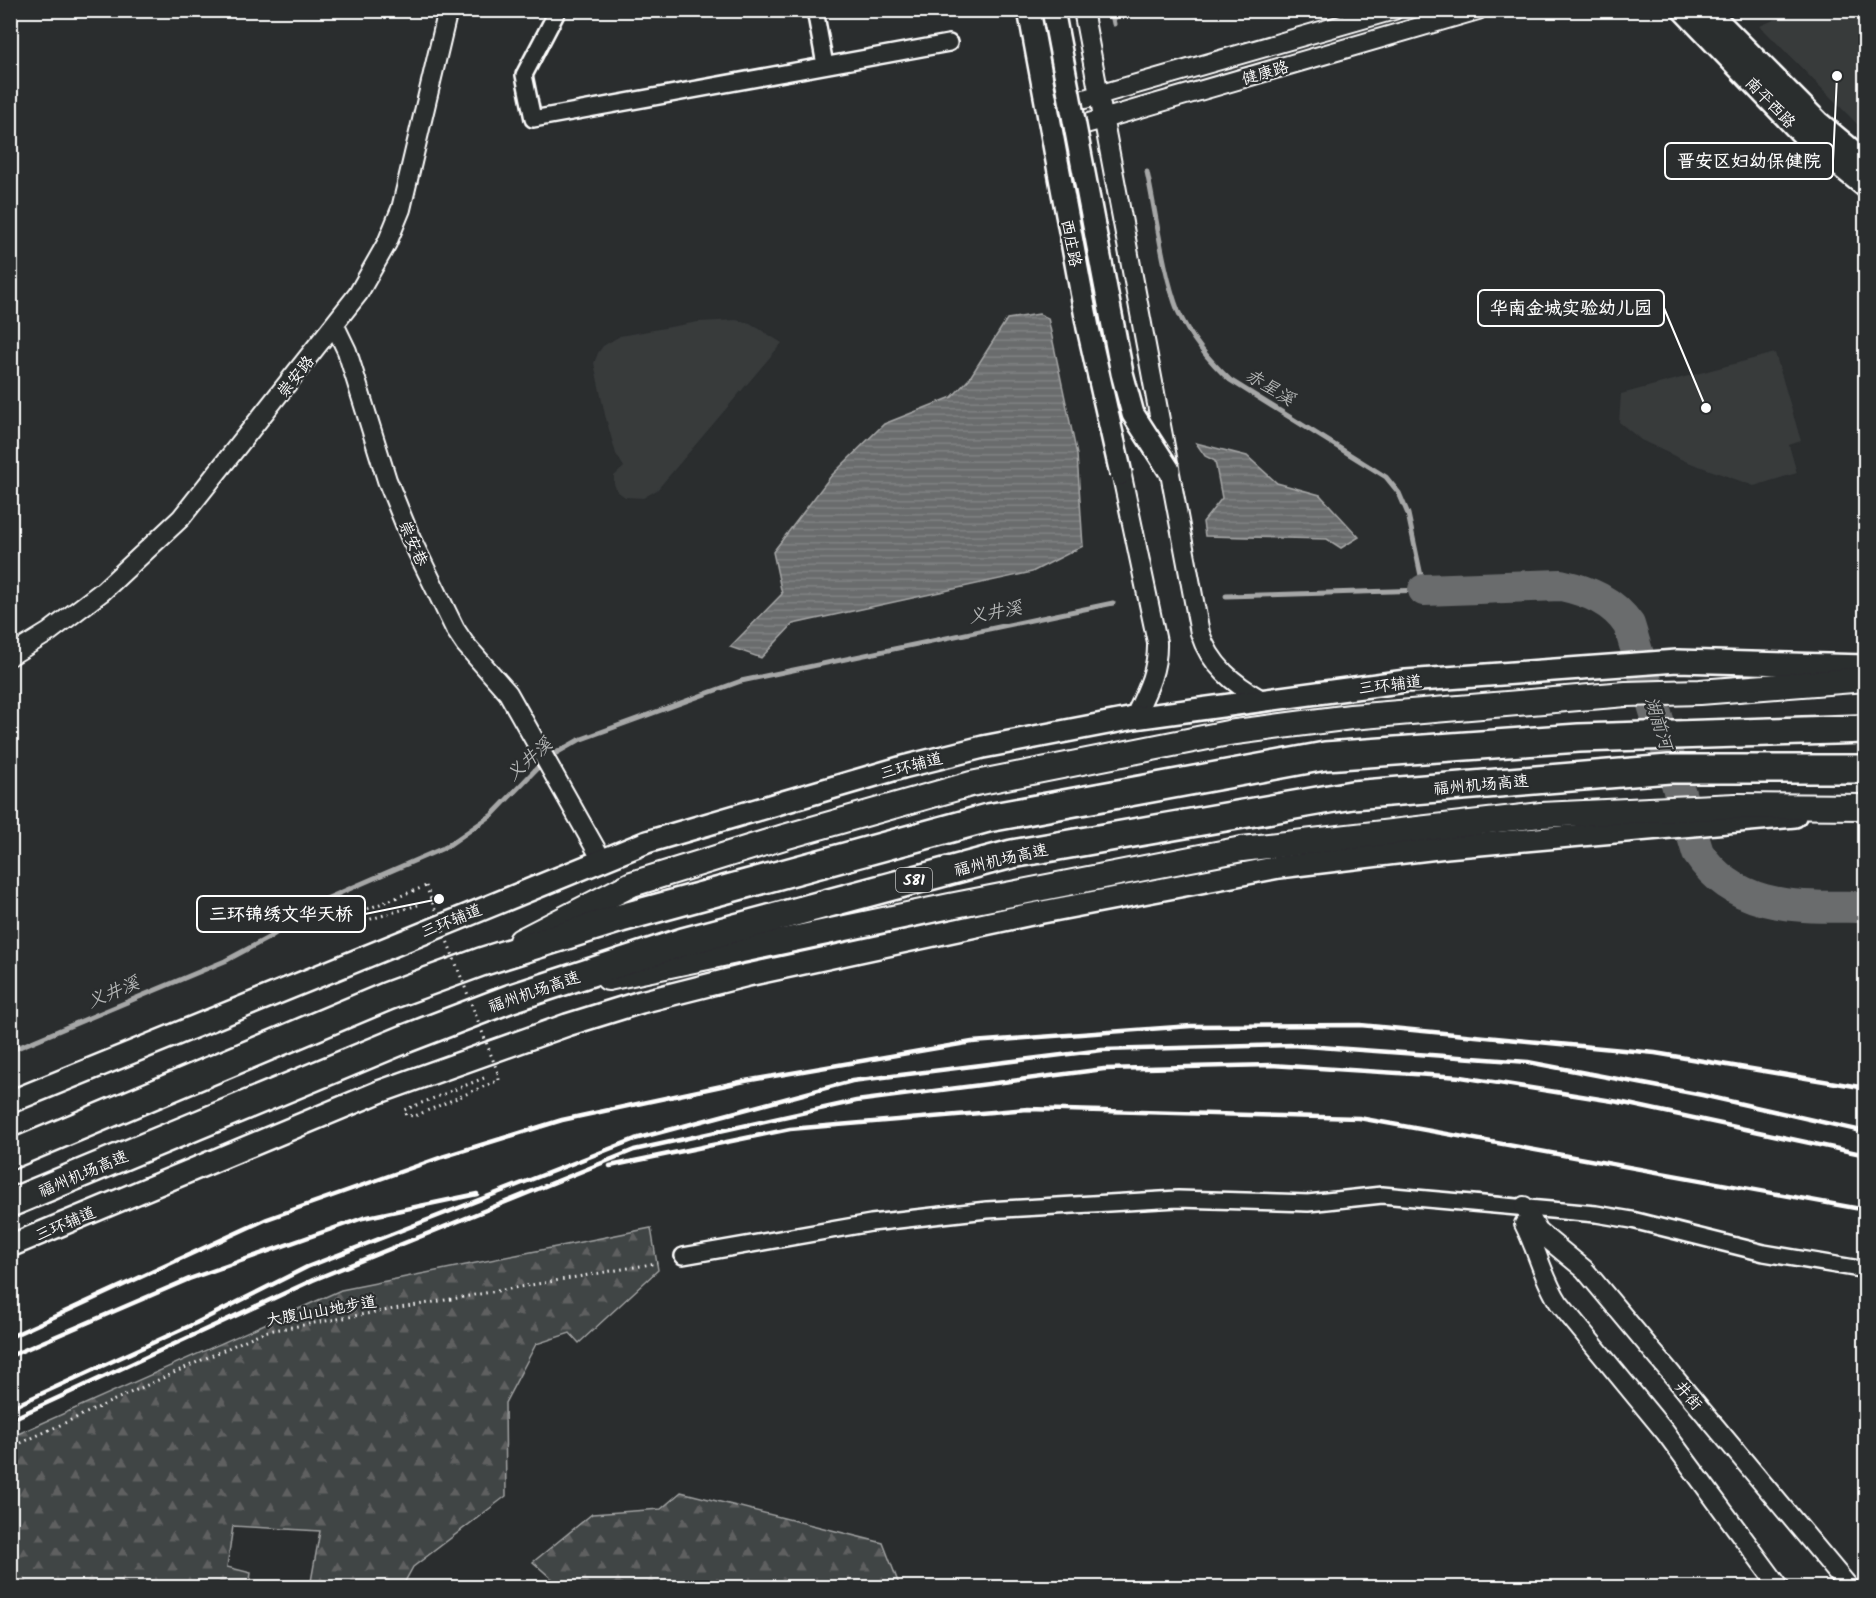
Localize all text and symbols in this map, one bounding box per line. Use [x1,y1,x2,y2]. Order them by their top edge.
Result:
street label: 健康路 [1239,55,1292,92]
street label: 南平西路 [1739,71,1801,135]
callout: 晋安区妇幼保健院 [1665,143,1833,179]
text: 晋安区妇幼保健院 [1677,148,1821,177]
street label: 西庄路 [1054,217,1087,269]
callout: 华南金城实验幼儿园 [1478,290,1664,326]
text: 华南金城实验幼儿园 [1490,295,1652,324]
street label: 崇安路 [271,350,321,403]
water label: 赤星溪 [1239,362,1301,415]
street label: 崇安巷 [391,517,434,571]
water label: 义井溪 [966,594,1026,633]
street label: 三环辅道 [1357,669,1423,702]
water label: 湖前河 [1636,693,1680,756]
water label: 义井溪 [500,731,561,789]
street label: 三环辅道 [877,746,946,787]
street label: 福州机场高速 [1432,769,1530,802]
street label: 福州机场高速 [952,837,1051,883]
road number: S81 [896,868,932,892]
callout: 三环锦绣文华天桥 [197,896,365,932]
street label: 三环辅道 [417,898,486,945]
text: 三环锦绣文华天桥 [209,901,353,930]
street label: 福州机场高速 [485,965,584,1020]
water label: 义井溪 [83,969,145,1017]
street label: 福州机场高速 [35,1144,133,1205]
street label: 三环辅道 [31,1200,100,1248]
street label: 大腹山山地步道 [264,1289,379,1334]
street label: 井街 [1668,1376,1708,1416]

